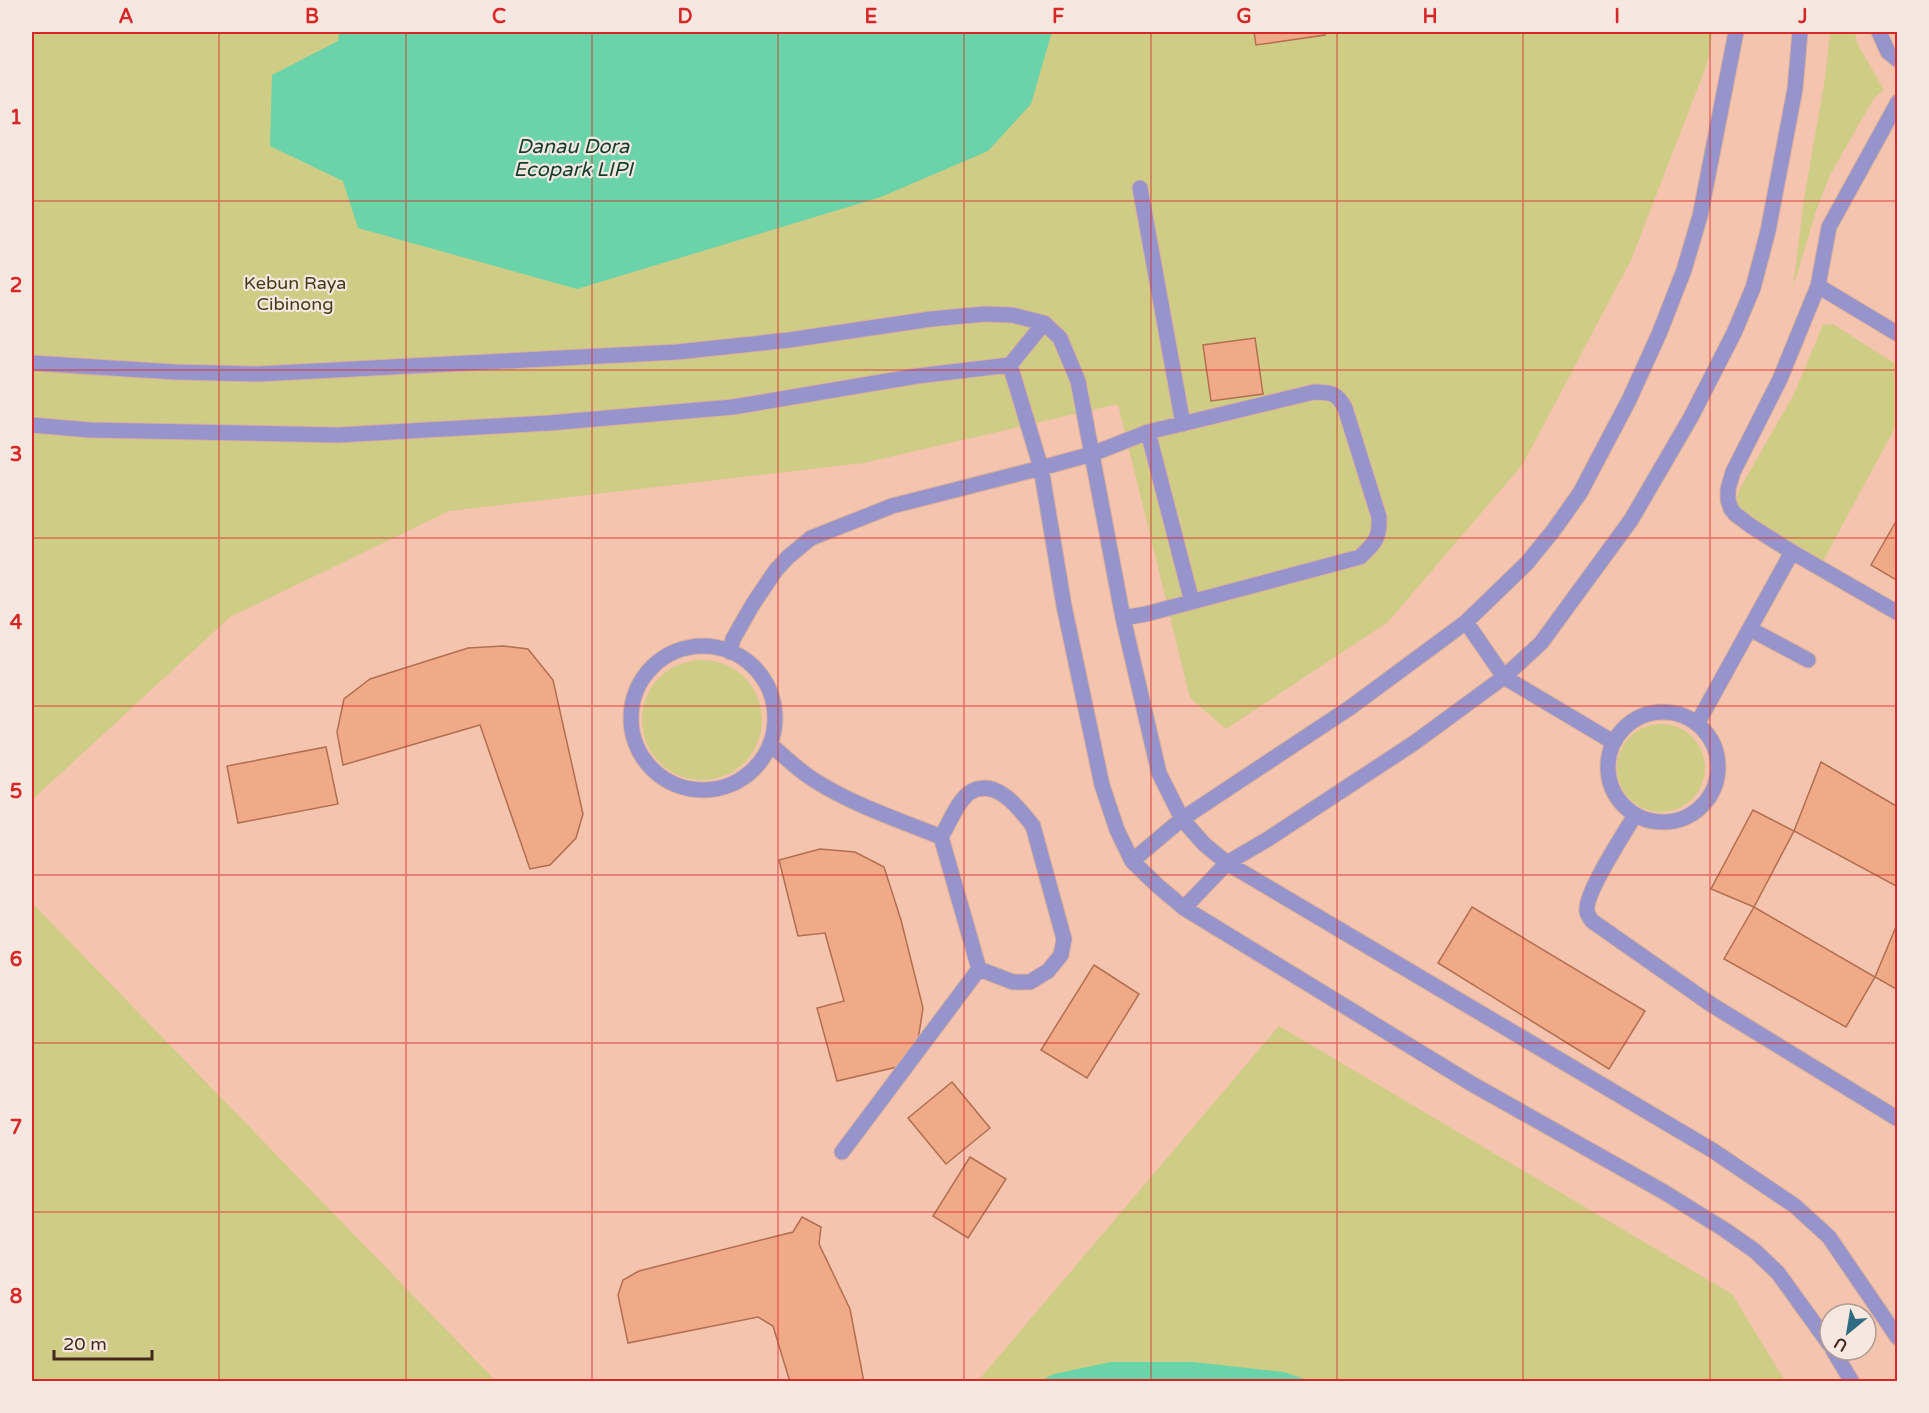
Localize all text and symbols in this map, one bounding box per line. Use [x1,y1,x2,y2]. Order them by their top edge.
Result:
text: A [119,5,134,29]
text: B [305,5,319,29]
text: C [492,5,506,29]
text: D [677,5,693,29]
text: E [865,5,878,29]
text: F [1052,5,1064,29]
text: G [1236,5,1252,29]
text: H [1422,5,1438,29]
text: I [1614,5,1620,29]
text: J [1797,5,1808,29]
text: 1 [10,106,22,130]
water label: Danau Dora Ecopark LIPI [513,135,635,182]
park label: Kebun Raya Cibinong [244,272,346,315]
text: 2 [10,274,22,298]
text: 3 [10,443,22,467]
text: 4 [10,611,23,635]
text: 5 [10,780,22,804]
text: 6 [10,948,22,972]
text: 7 [10,1116,22,1140]
text: 8 [10,1285,22,1309]
north arrow [1818,1302,1878,1362]
scale bar [54,1323,152,1361]
text: U [1831,1332,1851,1356]
text: 20 m [63,1333,107,1355]

